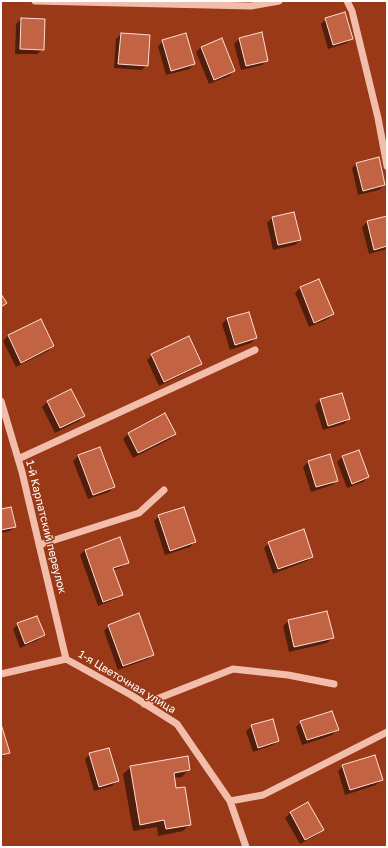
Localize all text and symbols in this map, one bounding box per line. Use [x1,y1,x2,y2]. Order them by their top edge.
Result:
street label: 1-й Карпатский переулок [23,459,69,595]
street label: 1-я Цветочная улица [76,648,178,716]

